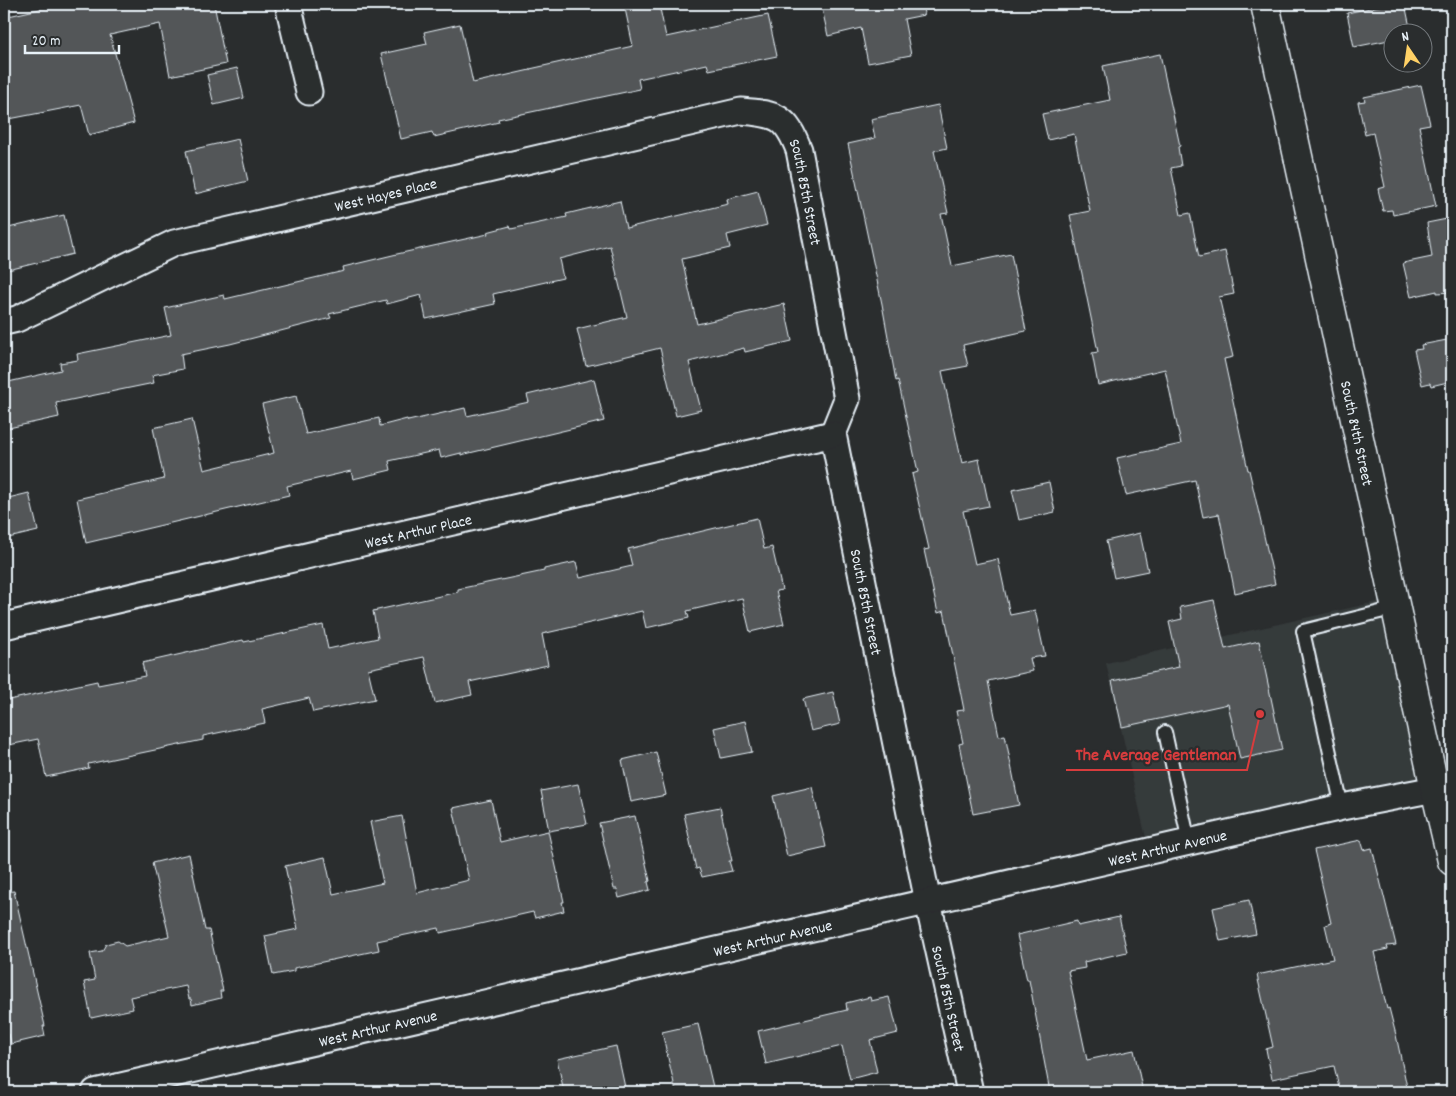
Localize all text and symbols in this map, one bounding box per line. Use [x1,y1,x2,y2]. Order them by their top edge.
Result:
scale bar [25,22,119,54]
north arrow [1384,22,1434,72]
text: N [1400,27,1411,48]
text: 20 m [32,31,60,53]
street label: South 85th Street [782,136,826,247]
street label: West Hayes Place [333,173,440,219]
street label: South 84th Street [1333,379,1378,488]
street label: West Arthur Place [363,509,474,556]
street label: South 85th Street [843,547,887,657]
callout: The Average Gentleman [1066,737,1247,770]
text: The Average Gentleman [1075,744,1237,769]
street label: West Arthur Avenue [1106,825,1229,874]
street label: West Arthur Avenue [712,915,835,964]
street label: South 85th Street [924,944,970,1054]
street label: West Arthur Avenue [317,1005,440,1055]

